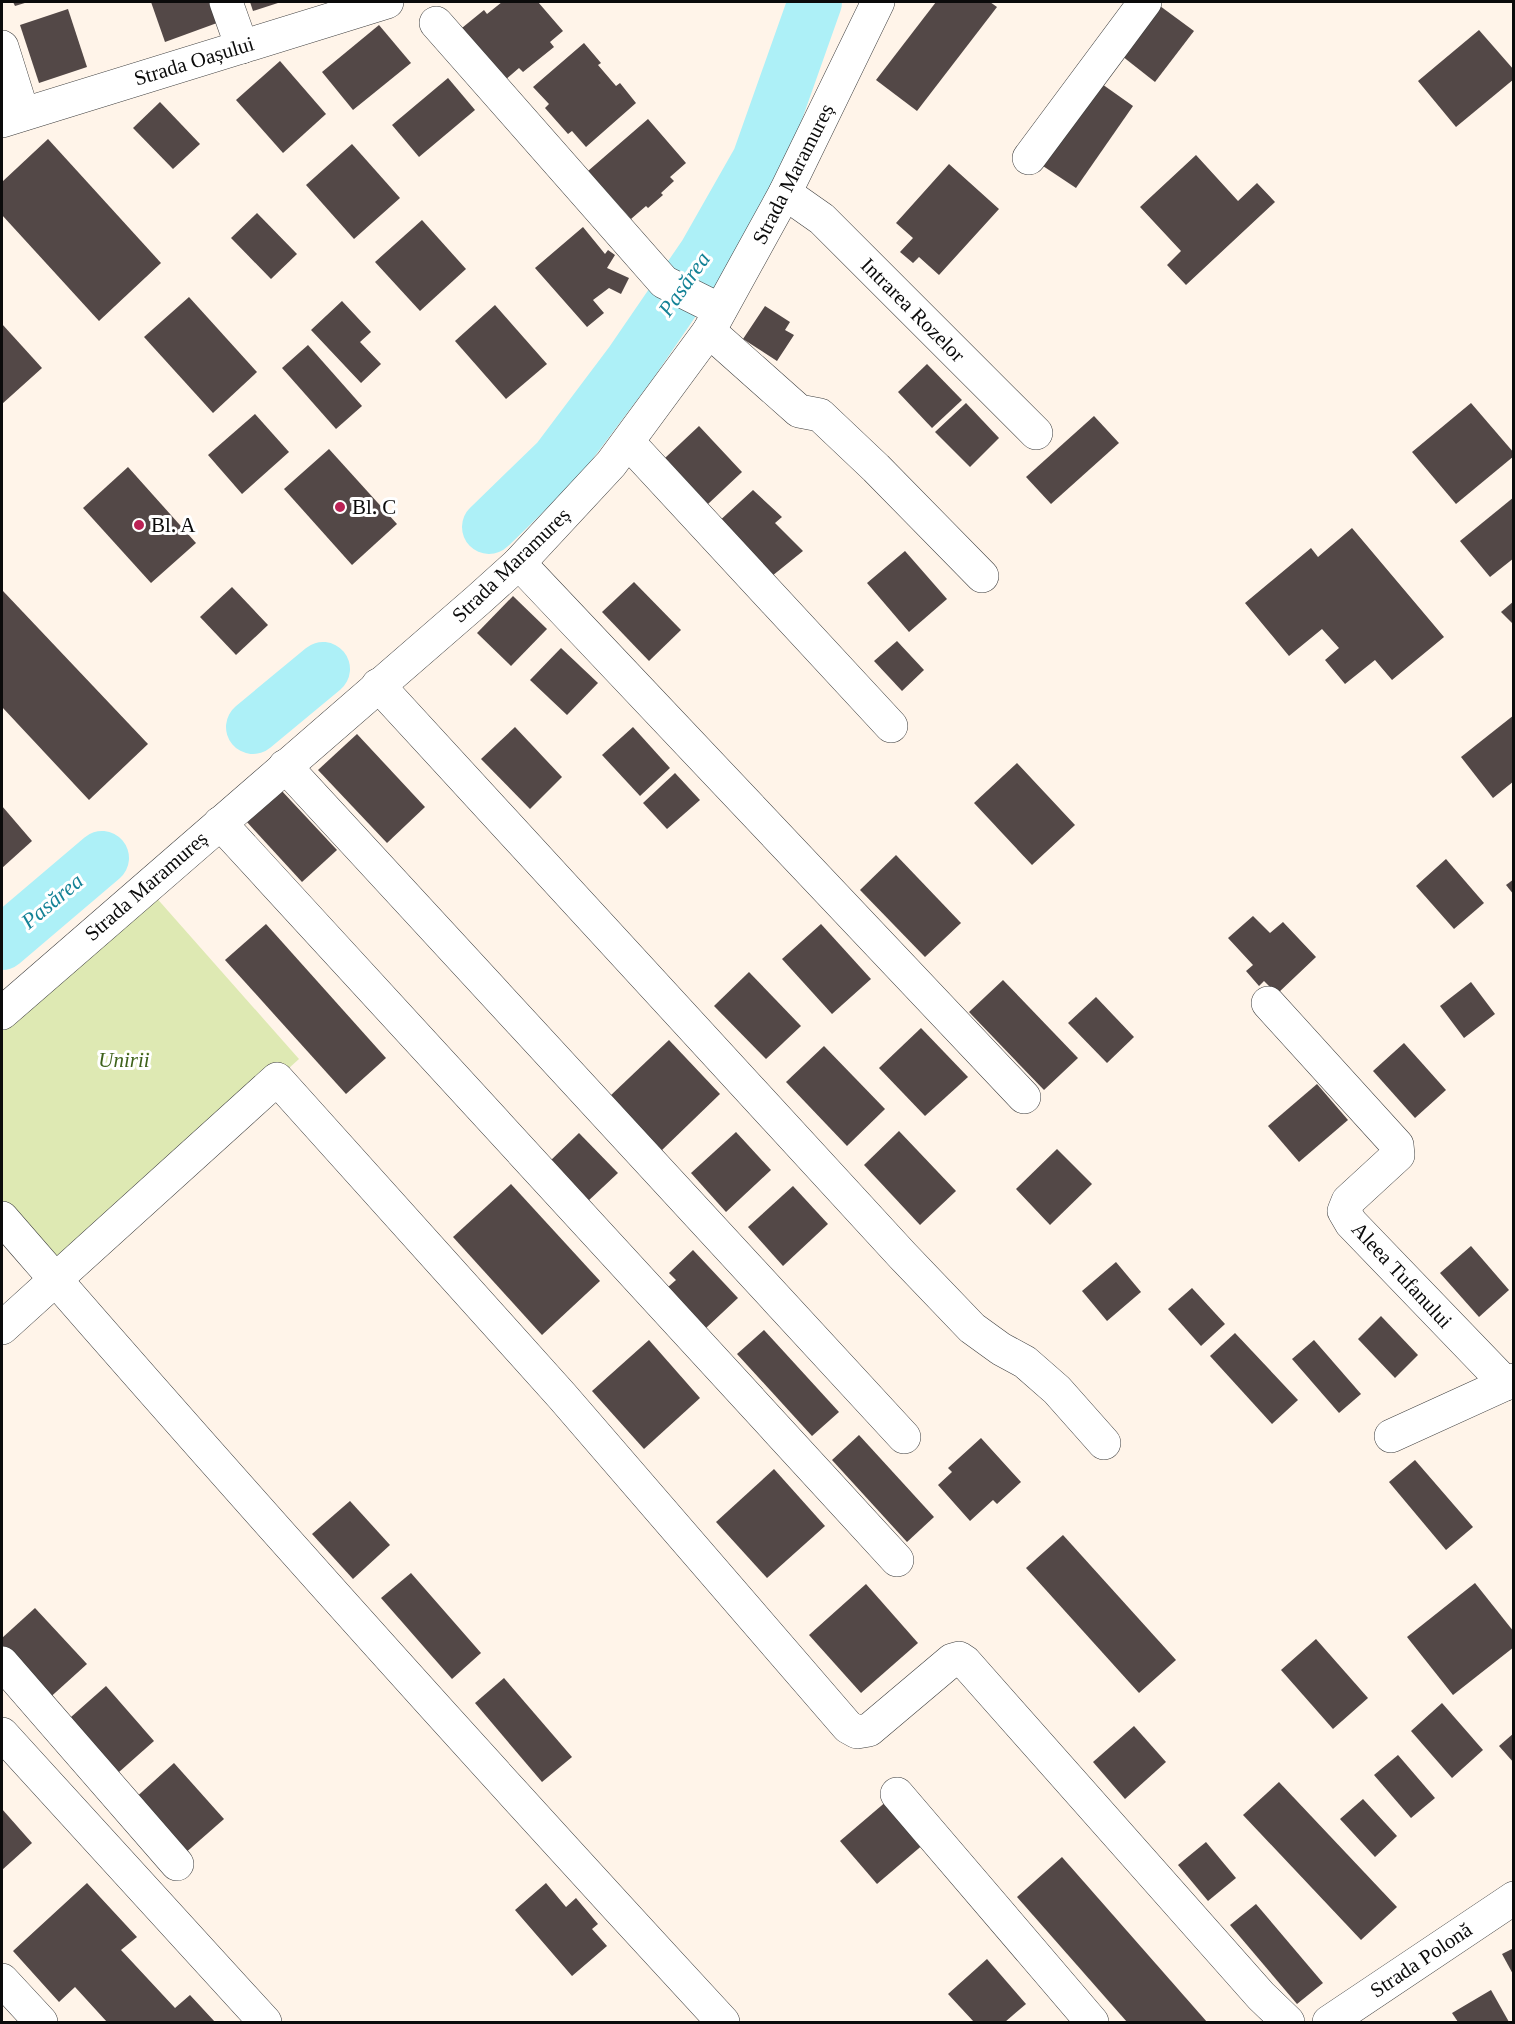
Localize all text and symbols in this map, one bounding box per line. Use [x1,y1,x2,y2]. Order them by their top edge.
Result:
street label: Strada Oașului [131,31,257,91]
street label: Strada Maramureș [747,100,839,248]
water label: Pasărea [652,247,715,322]
street label: Intrarea Rozelor [856,253,970,367]
place label: Bl. C [352,495,396,519]
marker: Bl. C [333,500,347,514]
street label: Strada Maramureș [447,503,575,627]
place label: Bl. A [151,513,196,537]
marker: Bl. A [132,518,146,532]
street label: Strada Maramureș [80,826,212,946]
water label: Pasărea [15,868,88,935]
park label: Unirii [98,1048,150,1072]
street label: Aleea Tufanului [1347,1217,1457,1333]
street label: Strada Polonă [1366,1917,1477,2003]

